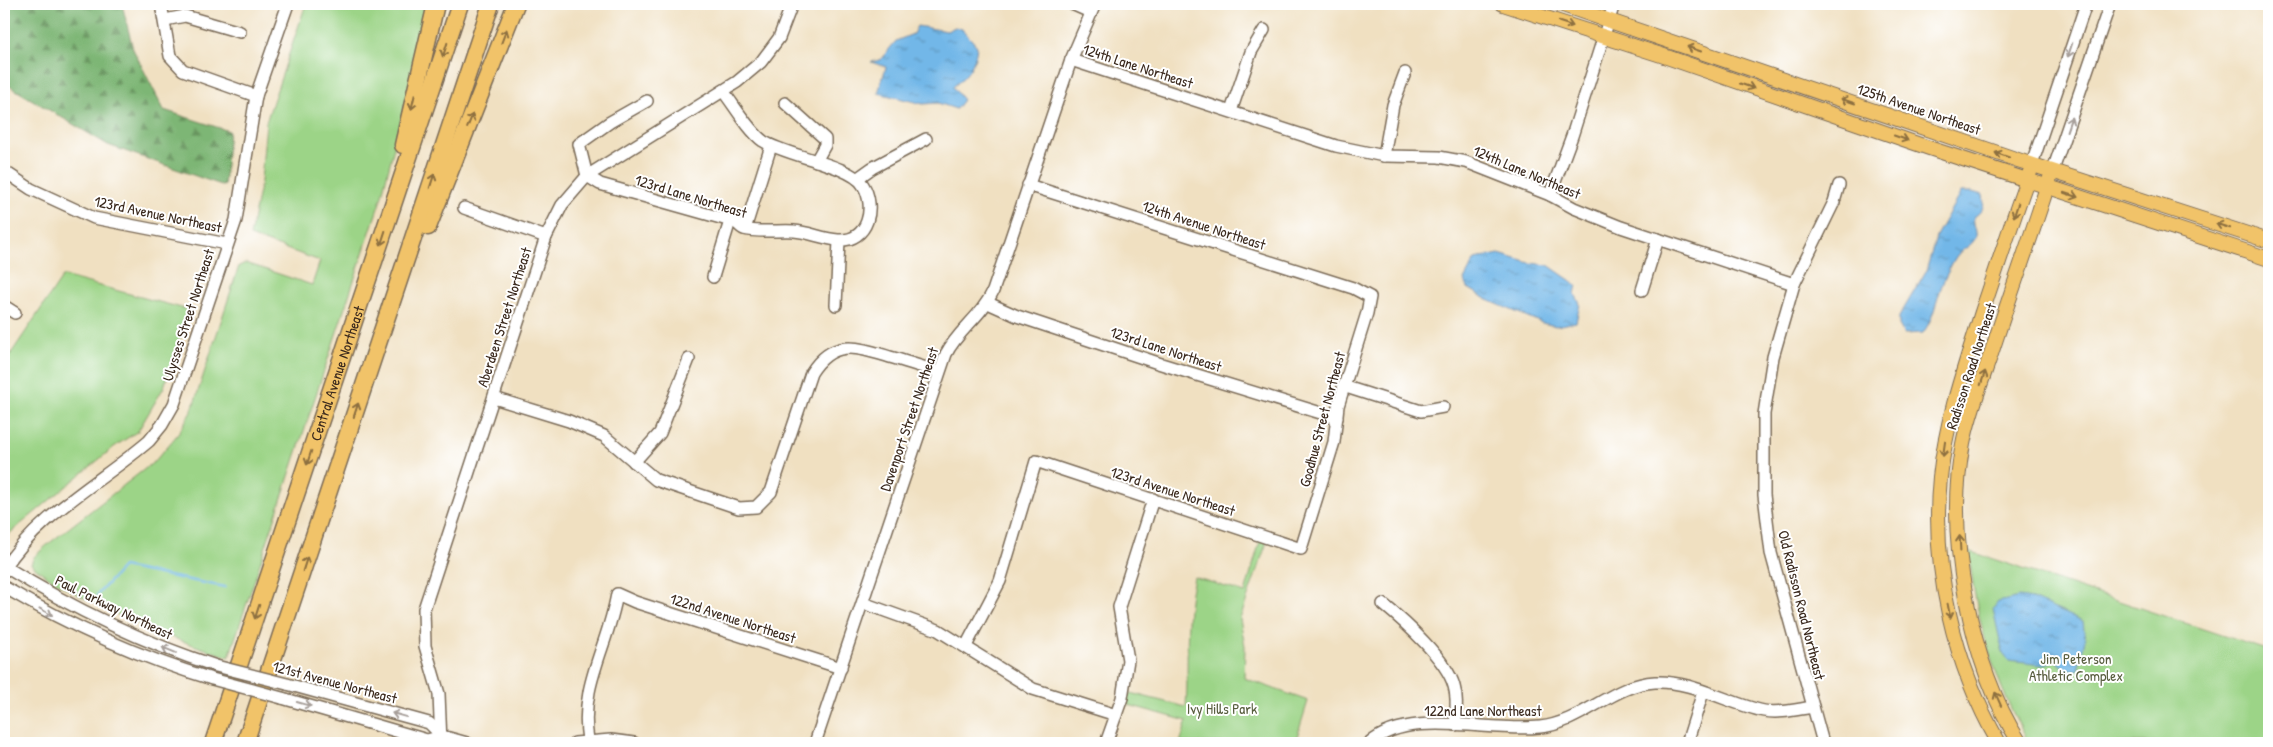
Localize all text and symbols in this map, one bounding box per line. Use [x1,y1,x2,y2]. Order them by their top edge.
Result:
one-way arrow [1558,20,1574,30]
one-way arrow [500,29,509,45]
street label: 124th Lane Northeast [1080,38,1197,94]
one-way arrow [439,42,449,58]
one-way arrow [2065,42,2074,57]
one-way arrow [1687,44,1703,53]
street label: 125th Avenue Northeast [1854,78,1984,140]
one-way arrow [1739,81,1755,91]
one-way arrow [408,94,418,110]
one-way arrow [1841,96,1856,105]
one-way arrow [466,114,476,129]
one-way arrow [2065,117,2074,132]
one-way arrow [1892,134,1908,143]
street label: 124th Lane Northeast [1470,140,1585,204]
one-way arrow [1994,149,2010,159]
street label: 123rd Lane Northeast [632,169,750,223]
one-way arrow [428,174,437,189]
street label: 123rd Avenue Northeast [92,190,224,238]
one-way arrow [2063,191,2079,200]
street label: 124th Avenue Northeast [1140,195,1269,255]
one-way arrow [2011,202,2020,218]
one-way arrow [2215,220,2231,230]
one-way arrow [377,229,387,245]
street label: Aberdeen Street Northeast [472,244,537,390]
street label: Ulysses Street Northeast [157,245,220,384]
street label: Radisson Road Northeast [1941,299,2002,432]
street label: Central Avenue Northeast [304,302,369,443]
street label: 123rd Lane Northeast [1108,321,1225,377]
street label: Davenport Street Northeast [874,343,944,494]
street label: Goodhue Street Northeast [1294,348,1350,489]
one-way arrow [1978,370,1988,386]
one-way arrow [352,402,362,418]
one-way arrow [1939,441,1949,457]
one-way arrow [304,450,313,465]
street label: 123rd Avenue Northeast [1108,461,1239,521]
street label: Old Radisson Road Northeast [1773,528,1831,683]
one-way arrow [1955,535,1964,551]
one-way arrow [301,557,310,573]
street label: Paul Parkway Northeast [52,569,177,645]
street label: 122nd Avenue Northeast [667,588,799,649]
one-way arrow [1945,602,1954,618]
one-way arrow [252,604,261,619]
one-way arrow [38,607,53,617]
one-way arrow [162,645,177,654]
park label: Jim Peterson Athletic Complex [2029,648,2123,686]
street label: 121st Avenue Northeast [271,655,400,709]
one-way arrow [1993,692,2003,707]
park label: Ivy Hills Park [1187,698,1257,719]
one-way arrow [296,700,312,709]
street label: 122nd Lane Northeast [1424,700,1542,721]
one-way arrow [392,709,408,719]

